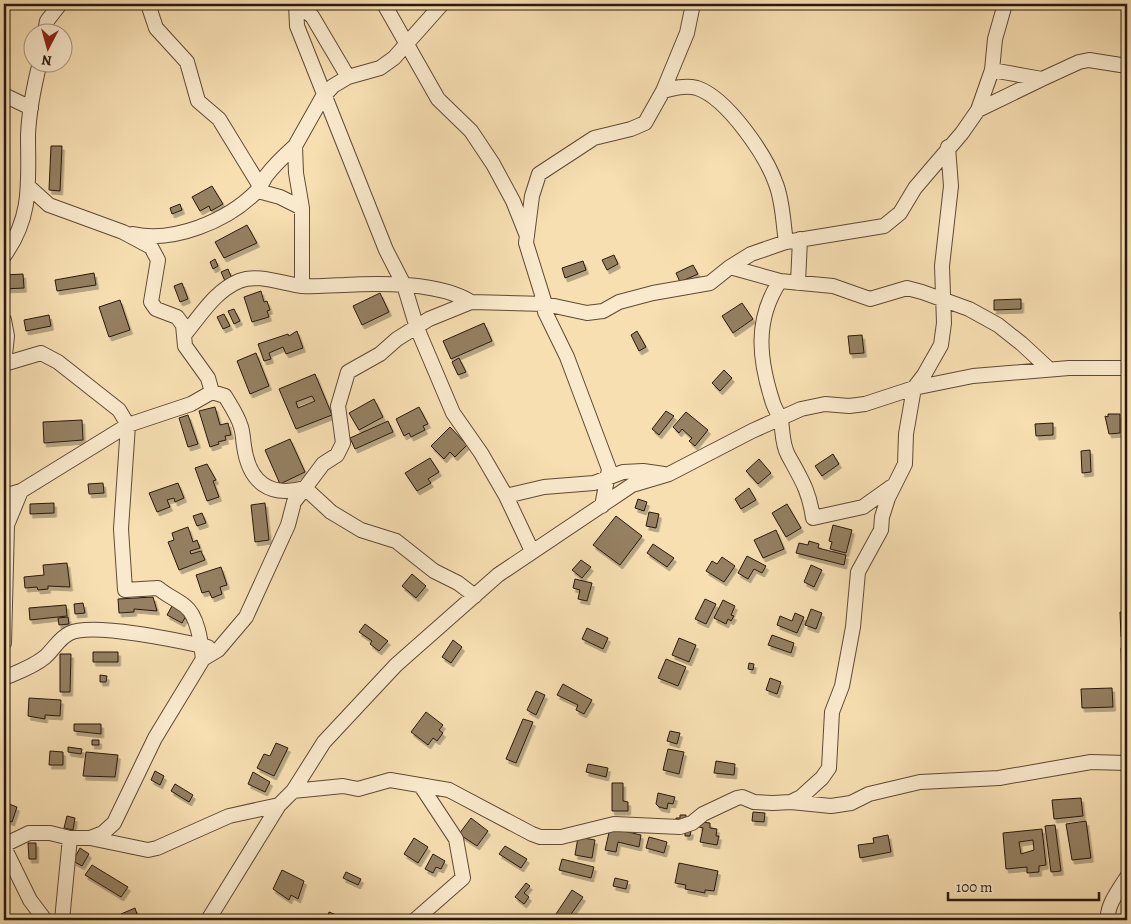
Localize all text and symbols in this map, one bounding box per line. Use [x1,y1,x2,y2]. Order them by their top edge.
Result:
north arrow [22,22,72,72]
text: N [41,50,53,70]
scale bar [948,869,1100,901]
text: 100 m [956,877,993,897]

